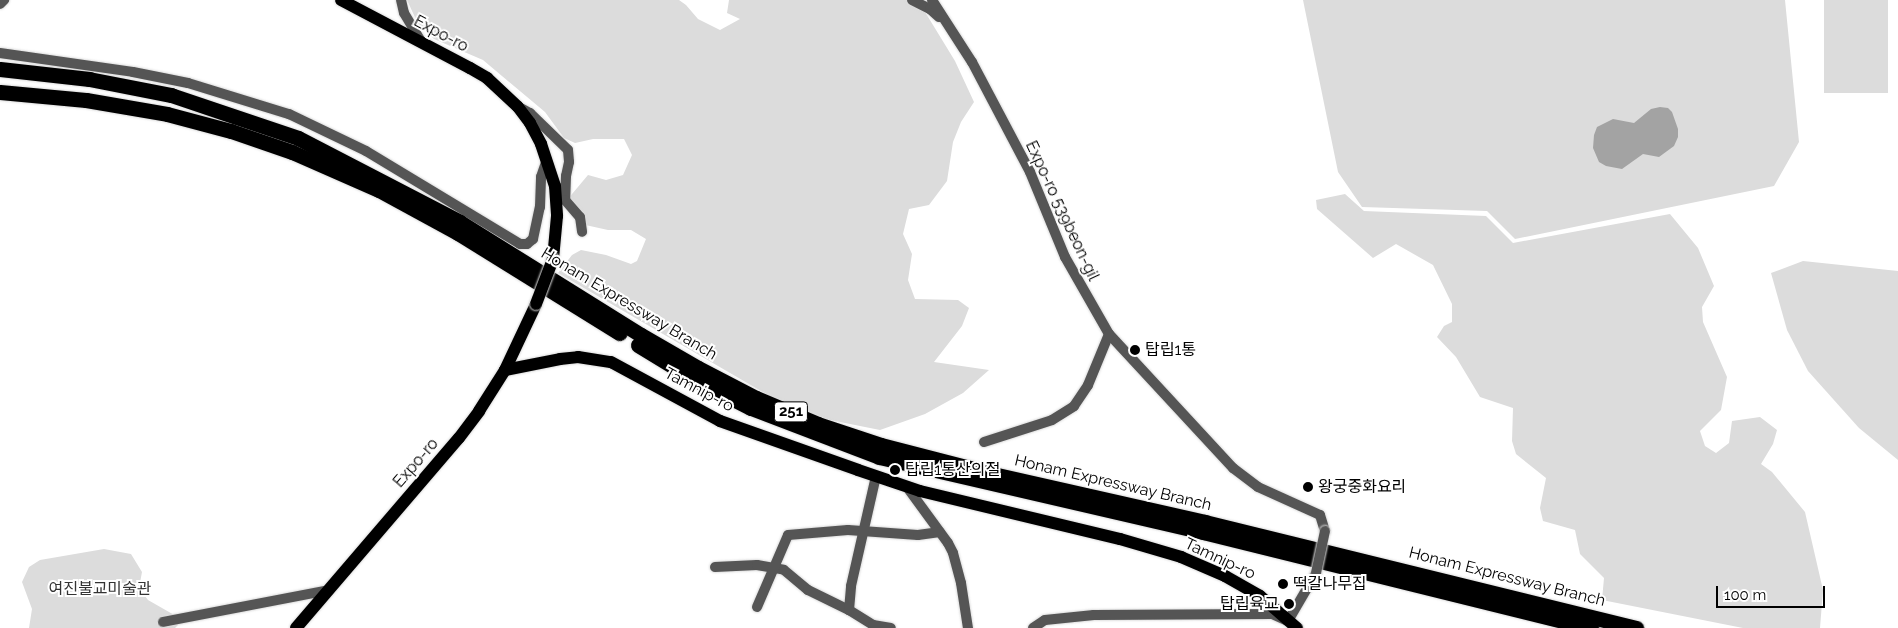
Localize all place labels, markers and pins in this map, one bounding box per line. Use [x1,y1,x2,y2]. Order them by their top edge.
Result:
place label: 탑립1통 [1145,340,1196,360]
marker: 탑립1통 [1129,344,1141,356]
place label: 탑립1통산의절 [905,460,1000,480]
marker: 탑립1통산의절 [889,464,901,476]
place label: 왕궁중화요리 [1318,477,1406,497]
marker: 왕궁중화요리 [1302,481,1314,493]
place label: 떡갈나무집 [1293,574,1367,594]
marker: 떡갈나무집 [1277,578,1289,590]
place label: 탑립육교 [1220,594,1279,614]
marker: 탑립육교 [1283,598,1295,610]

